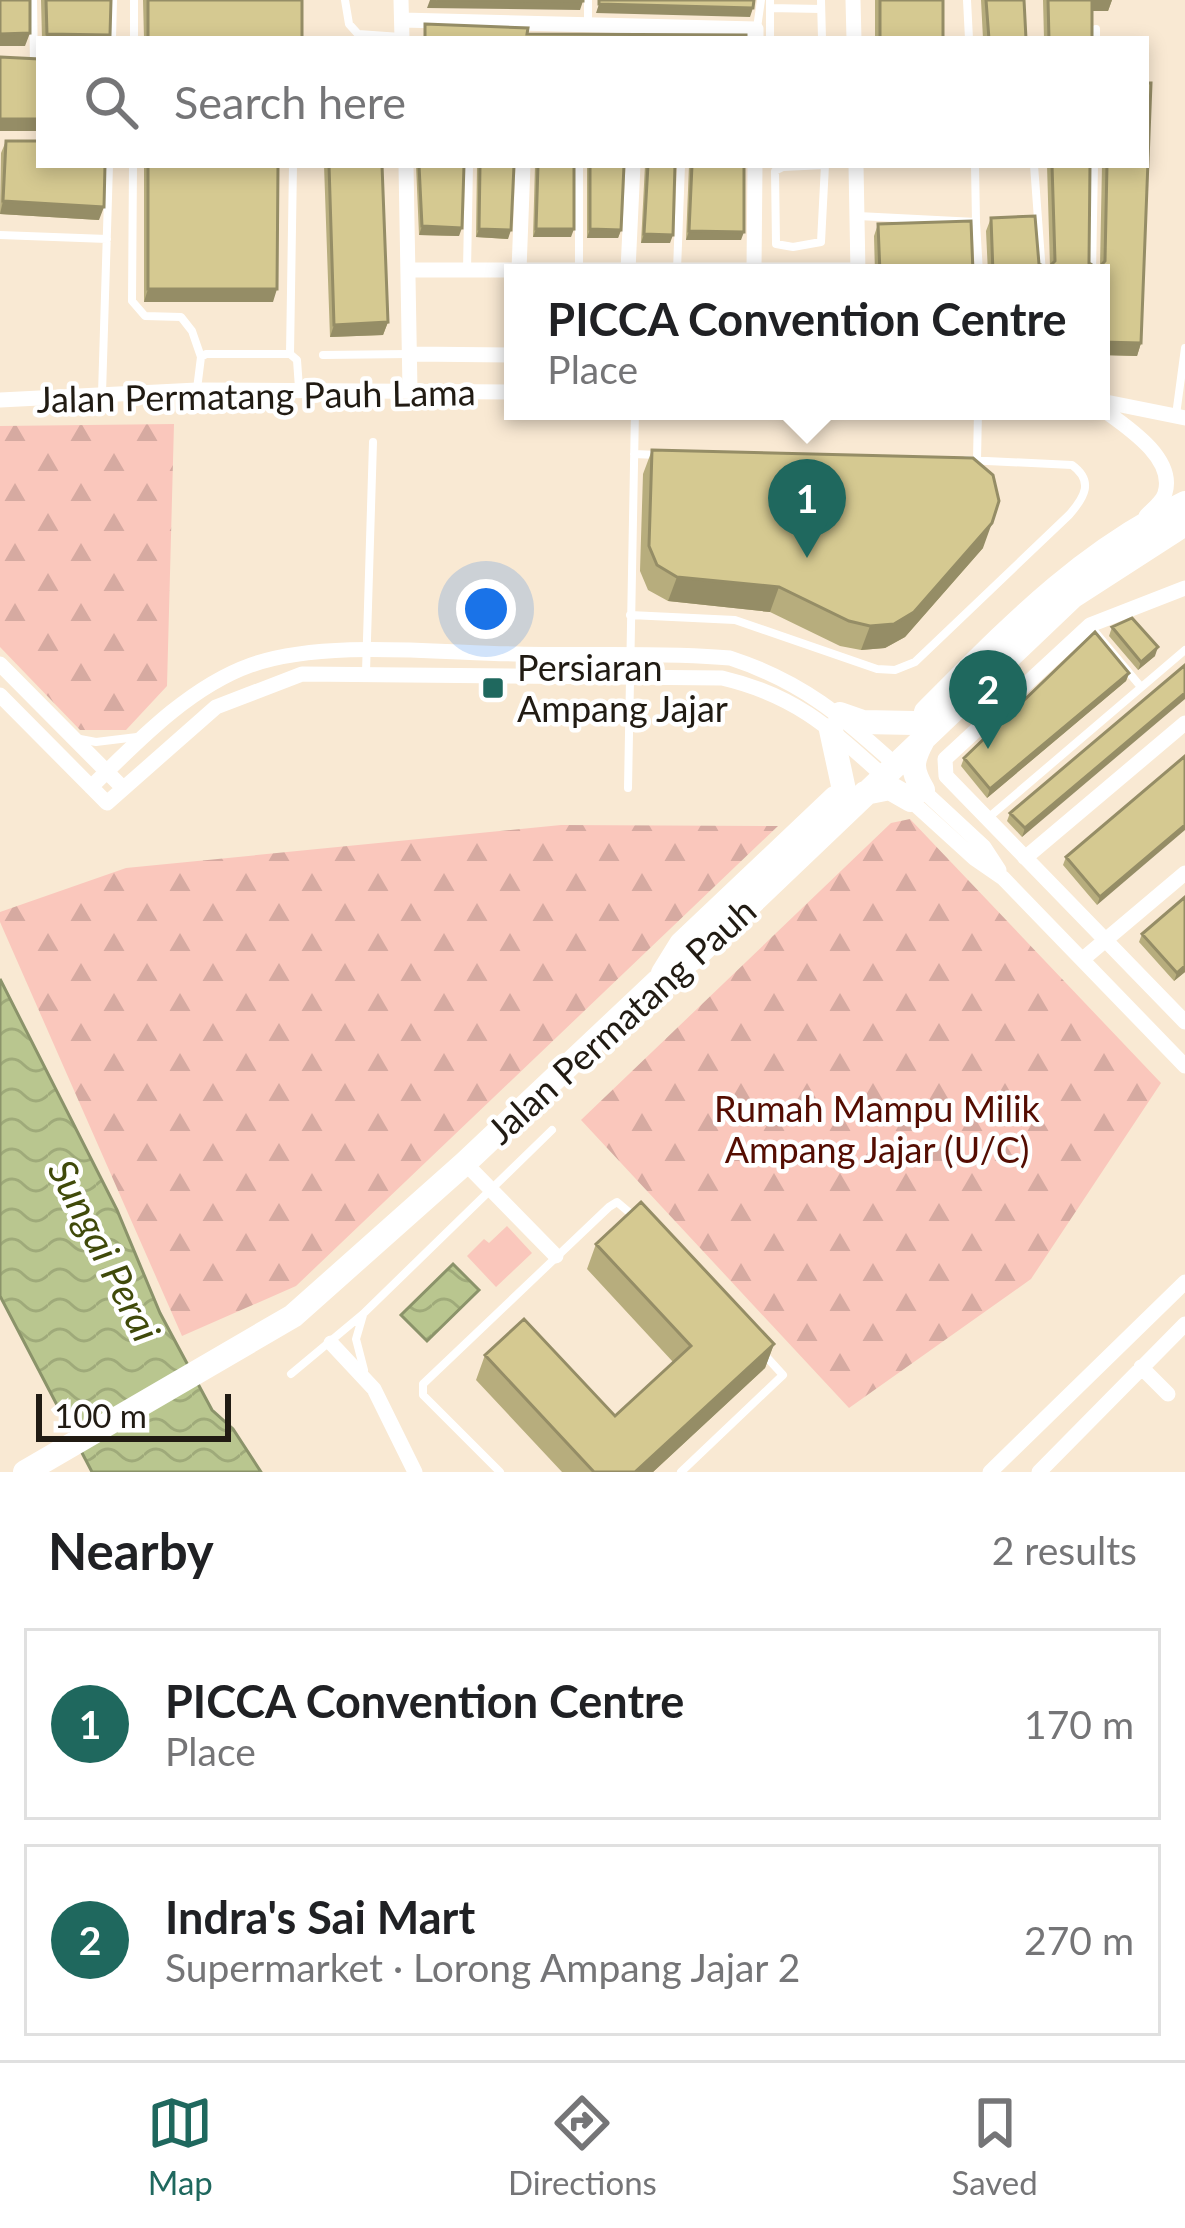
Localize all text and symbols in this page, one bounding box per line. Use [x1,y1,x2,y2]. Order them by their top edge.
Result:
search box [36,36,1149,168]
icon: search [78,69,144,135]
text: Search here [174,75,406,129]
popup [504,264,1110,420]
text: PICCA Convention Centre [547,292,1067,346]
text: Place [547,346,638,392]
street label: Jalan Permatang Pauh Lama [36,369,476,421]
pin: 1 [768,459,846,558]
your location [456,579,516,639]
place label: Persiaran Ampang Jajar [517,645,728,730]
pin: 2 [949,650,1027,749]
marker: Persiaran Ampang Jajar [480,675,506,701]
street label: Jalan Permatang Pauh [478,888,764,1152]
park label: Rumah Mampu Milik Ampang Jajar (U/C) [714,1086,1041,1171]
water label: Sungai Perai [40,1151,170,1349]
scale bar [36,1388,231,1441]
text: 100 m [54,1395,147,1435]
text: Nearby [48,1520,214,1581]
text: 2 results [992,1527,1137,1573]
text: PICCA Convention Centre [165,1674,684,1728]
text: 1 [79,1701,101,1747]
text: 170 m [1024,1701,1134,1747]
text: Place [165,1728,256,1774]
text: Indra's Sai Mart [165,1890,475,1944]
text: 2 [79,1917,101,1963]
text: 270 m [1024,1917,1134,1963]
text: Supermarket · Lorong Ampang Jajar 2 [165,1944,800,1990]
tab: Map [147,2090,213,2202]
tab: Directions [508,2090,657,2202]
tab: Saved [951,2090,1038,2202]

